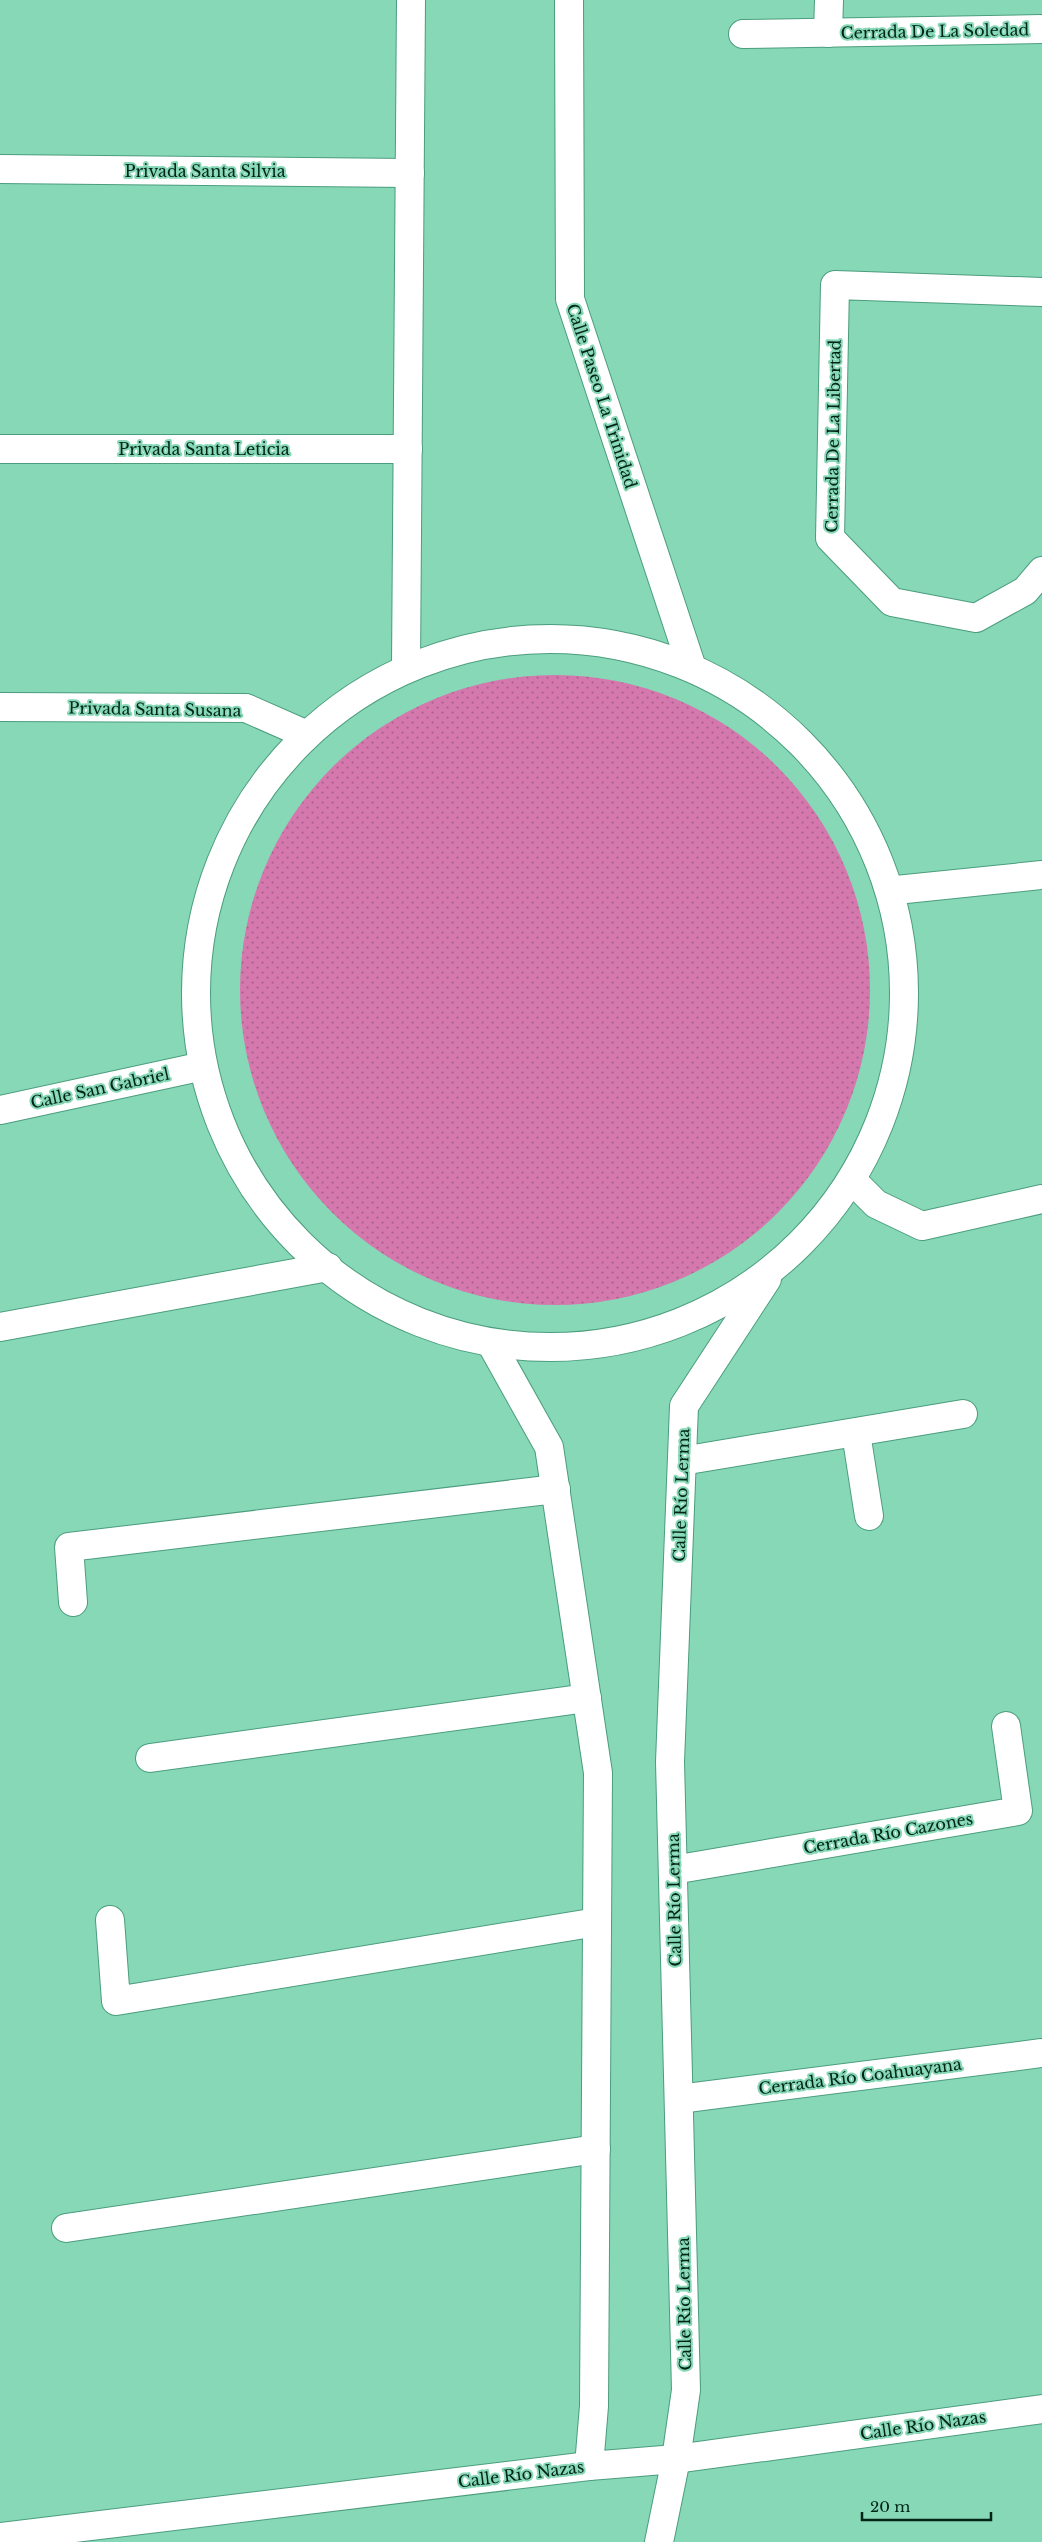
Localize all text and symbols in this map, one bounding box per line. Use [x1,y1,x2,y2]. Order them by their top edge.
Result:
street label: Cerrada De La Soledad [841,19,1030,43]
street label: Privada Santa Silvia [124,161,286,181]
street label: Calle Paseo La Trinidad [563,301,641,491]
street label: Cerrada De La Libertad [821,339,845,533]
street label: Privada Santa Leticia [118,439,290,459]
street label: Privada Santa Susana [68,697,242,721]
street label: Calle San Gabriel [29,1064,171,1112]
street label: Calle Río Lerma [669,1428,693,1562]
street label: Cerrada Río Cazones [802,1808,974,1858]
street label: Calle Río Lerma [663,1833,685,1967]
street label: Cerrada Río Coahuayana [757,2054,963,2098]
street label: Calle Río Lerma [673,2237,695,2371]
street label: Calle Río Nazas [859,2406,987,2444]
street label: Calle Río Nazas [457,2456,585,2492]
scale bar [862,2490,991,2522]
text: 20 m [870,2497,910,2516]

